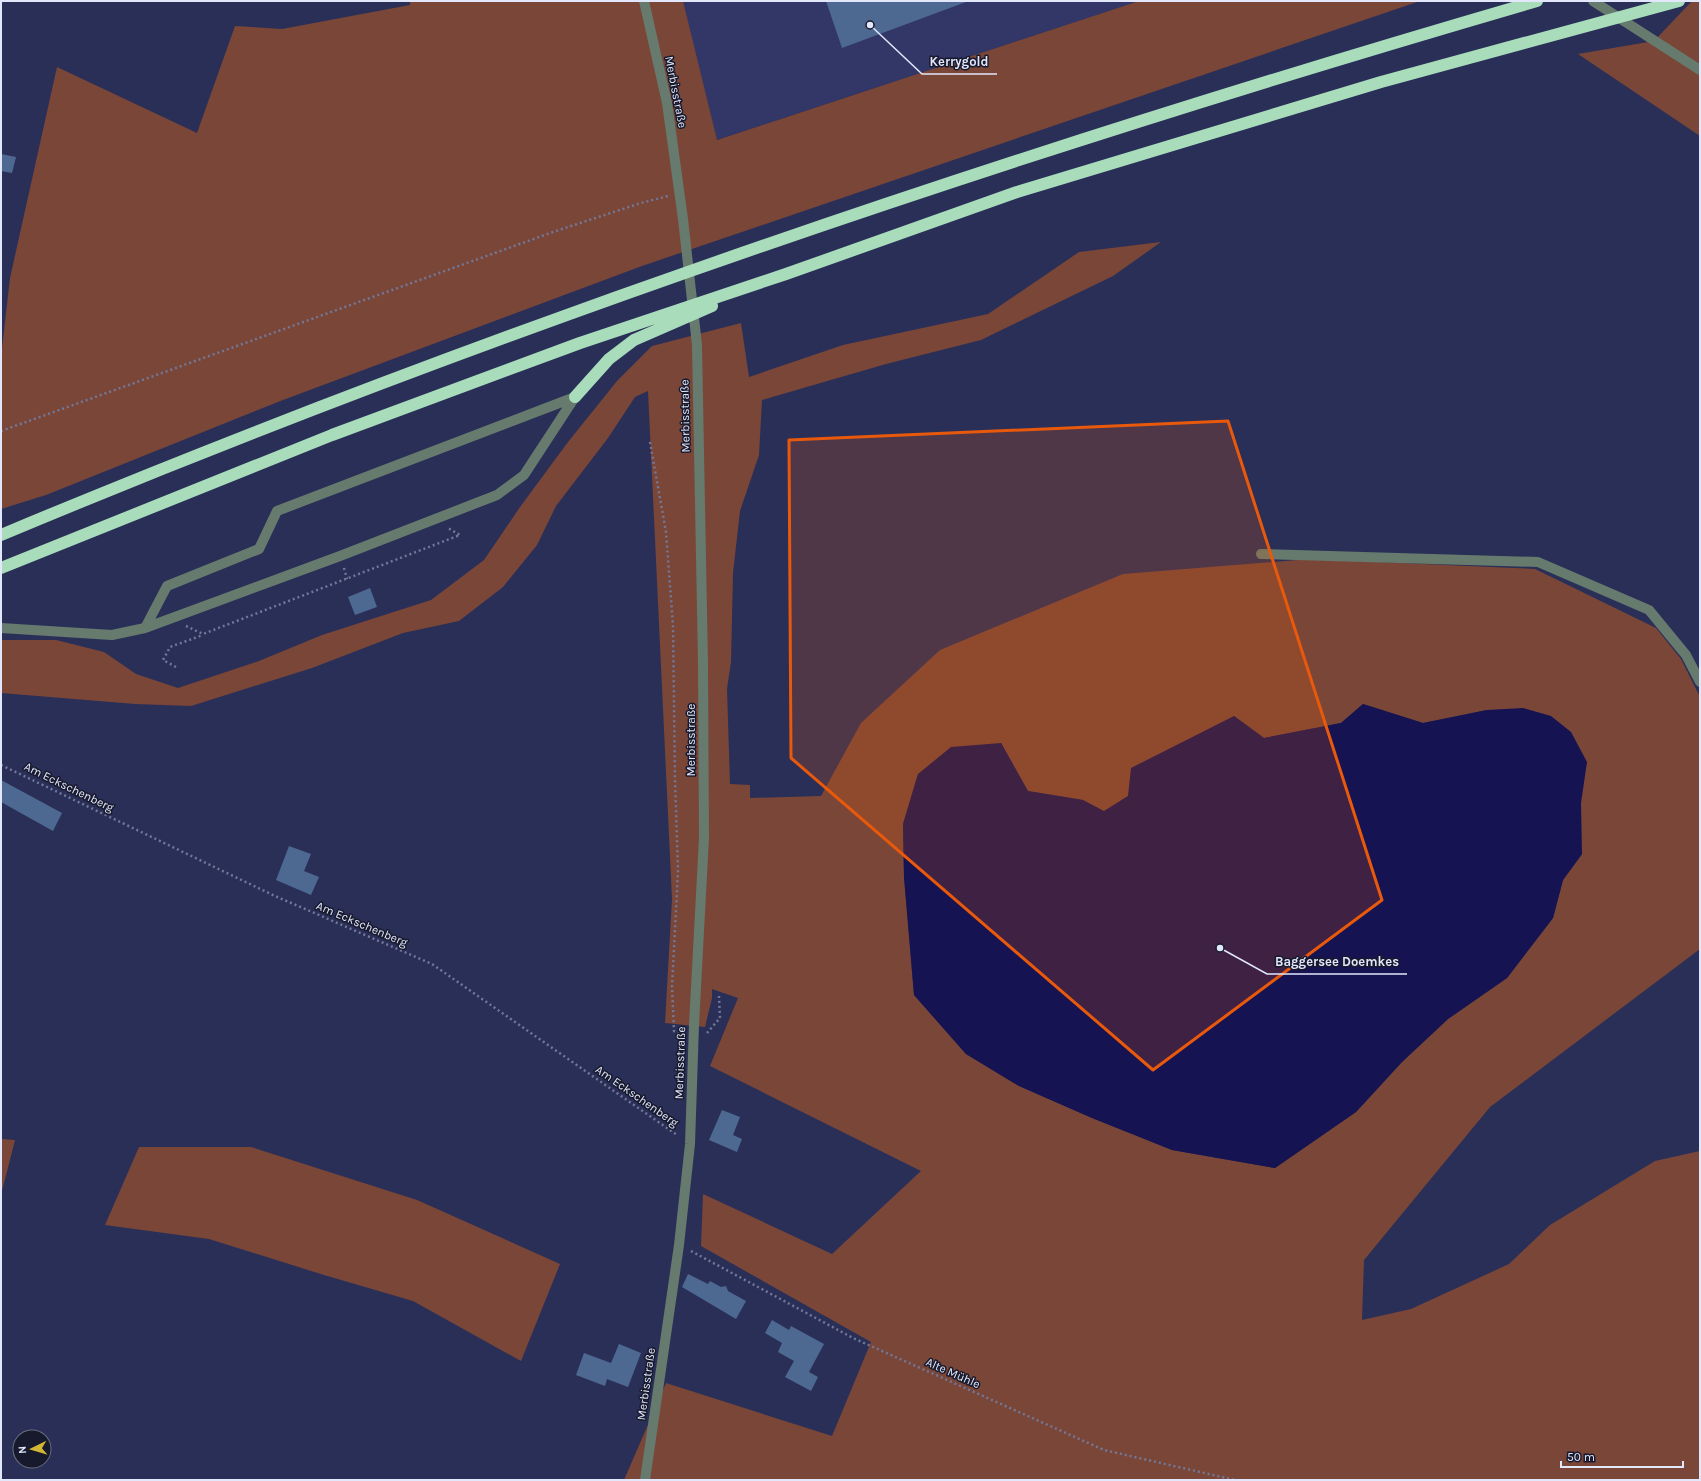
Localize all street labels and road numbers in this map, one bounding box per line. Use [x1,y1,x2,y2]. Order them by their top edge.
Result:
street label: Merbisstraße [662,55,690,129]
street label: Merbisstraße [677,379,693,453]
street label: Merbisstraße [684,704,698,776]
street label: Am Eckschenberg [22,759,116,815]
street label: Am Eckschenberg [314,898,410,950]
street label: Merbisstraße [672,1026,688,1100]
street label: Am Eckschenberg [593,1062,681,1130]
street label: Merbisstraße [634,1347,658,1421]
street label: Alte Mühle [924,1355,982,1391]

